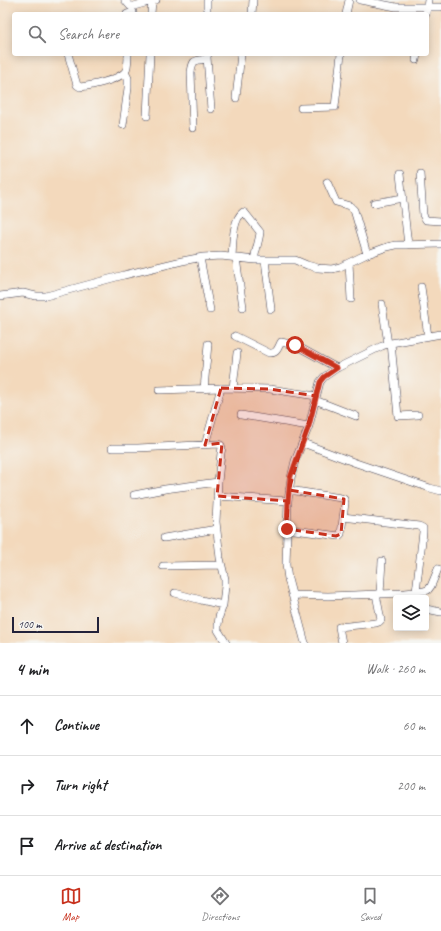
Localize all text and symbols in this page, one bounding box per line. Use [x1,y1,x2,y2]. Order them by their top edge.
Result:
search box [12,12,429,56]
icon: search [26,23,48,45]
text: Search here [58,25,119,44]
route start [286,336,304,354]
route end [278,520,296,538]
map controls [393,595,429,631]
button: layers [393,595,429,631]
scale bar [12,615,99,634]
text: 100 m [18,617,42,631]
text: 4 min [16,659,49,680]
text: Walk · 260 m [366,661,425,677]
icon: ahead [16,715,38,737]
text: Continue [54,716,99,735]
text: 60 m [403,718,425,734]
icon: right [16,775,38,797]
text: Turn right [54,776,107,795]
text: 200 m [397,778,425,794]
icon: arrive [16,835,38,857]
text: Arrive at destination [54,836,161,855]
tab: Map [60,885,82,923]
tab: Directions [201,885,240,923]
tab: Saved [359,885,381,923]

